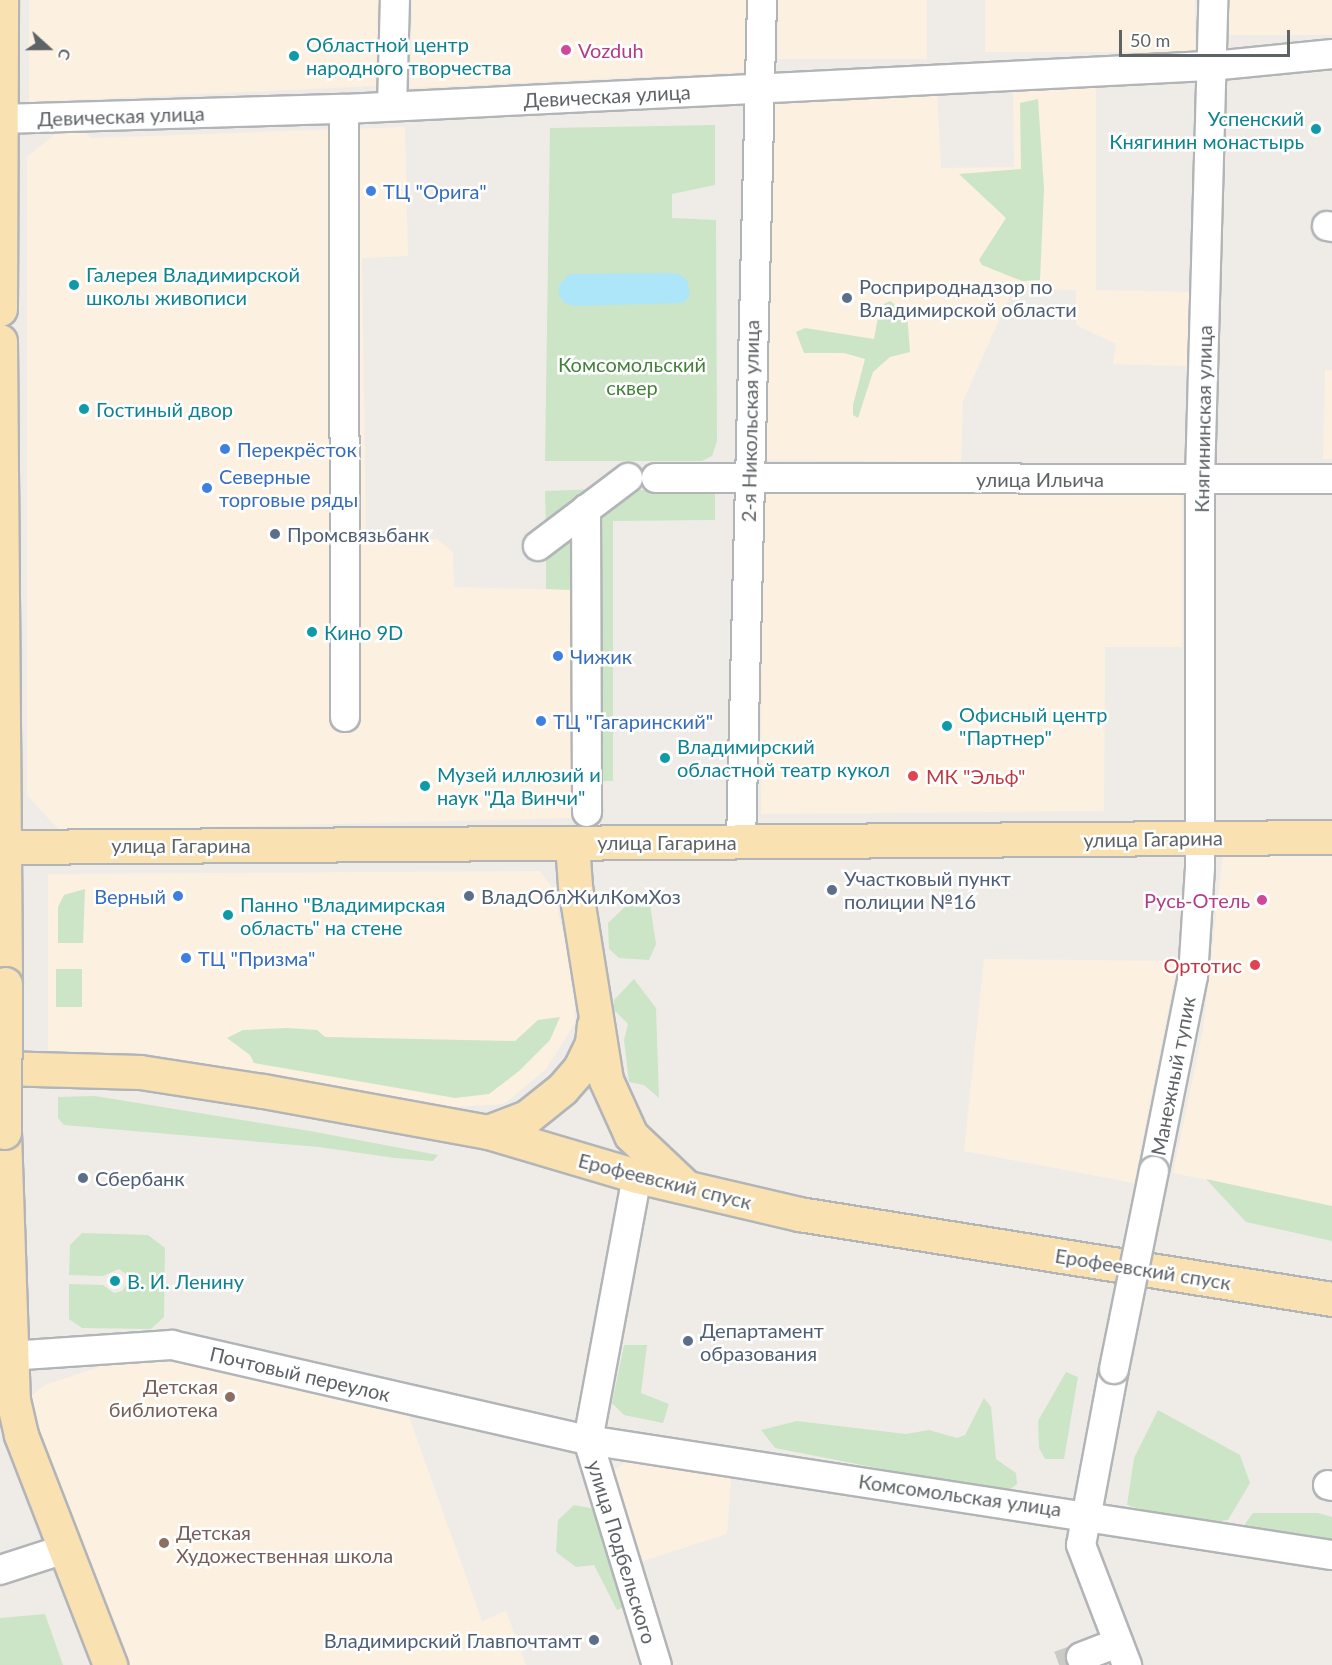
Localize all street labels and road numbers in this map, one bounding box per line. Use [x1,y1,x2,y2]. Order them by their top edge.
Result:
street label: Девическая улица [523,80,691,112]
street label: Девическая улица [37,101,205,131]
street label: 2-я Никольская улица [736,320,764,522]
street label: Княгининская улица [1189,325,1217,513]
street label: улица Ильича [976,467,1104,491]
street label: улица Гагарина [1083,826,1223,852]
street label: улица Гагарина [597,830,737,854]
street label: улица Гагарина [111,833,251,857]
street label: Манежный тупик [1146,994,1200,1158]
street label: Ерофеевский спуск [576,1148,754,1214]
street label: Ерофеевский спуск [1053,1243,1233,1295]
street label: Почтовый переулок [208,1342,392,1406]
street label: улица Подбельского [583,1457,661,1647]
street label: Комсомольская улица [857,1469,1063,1521]

